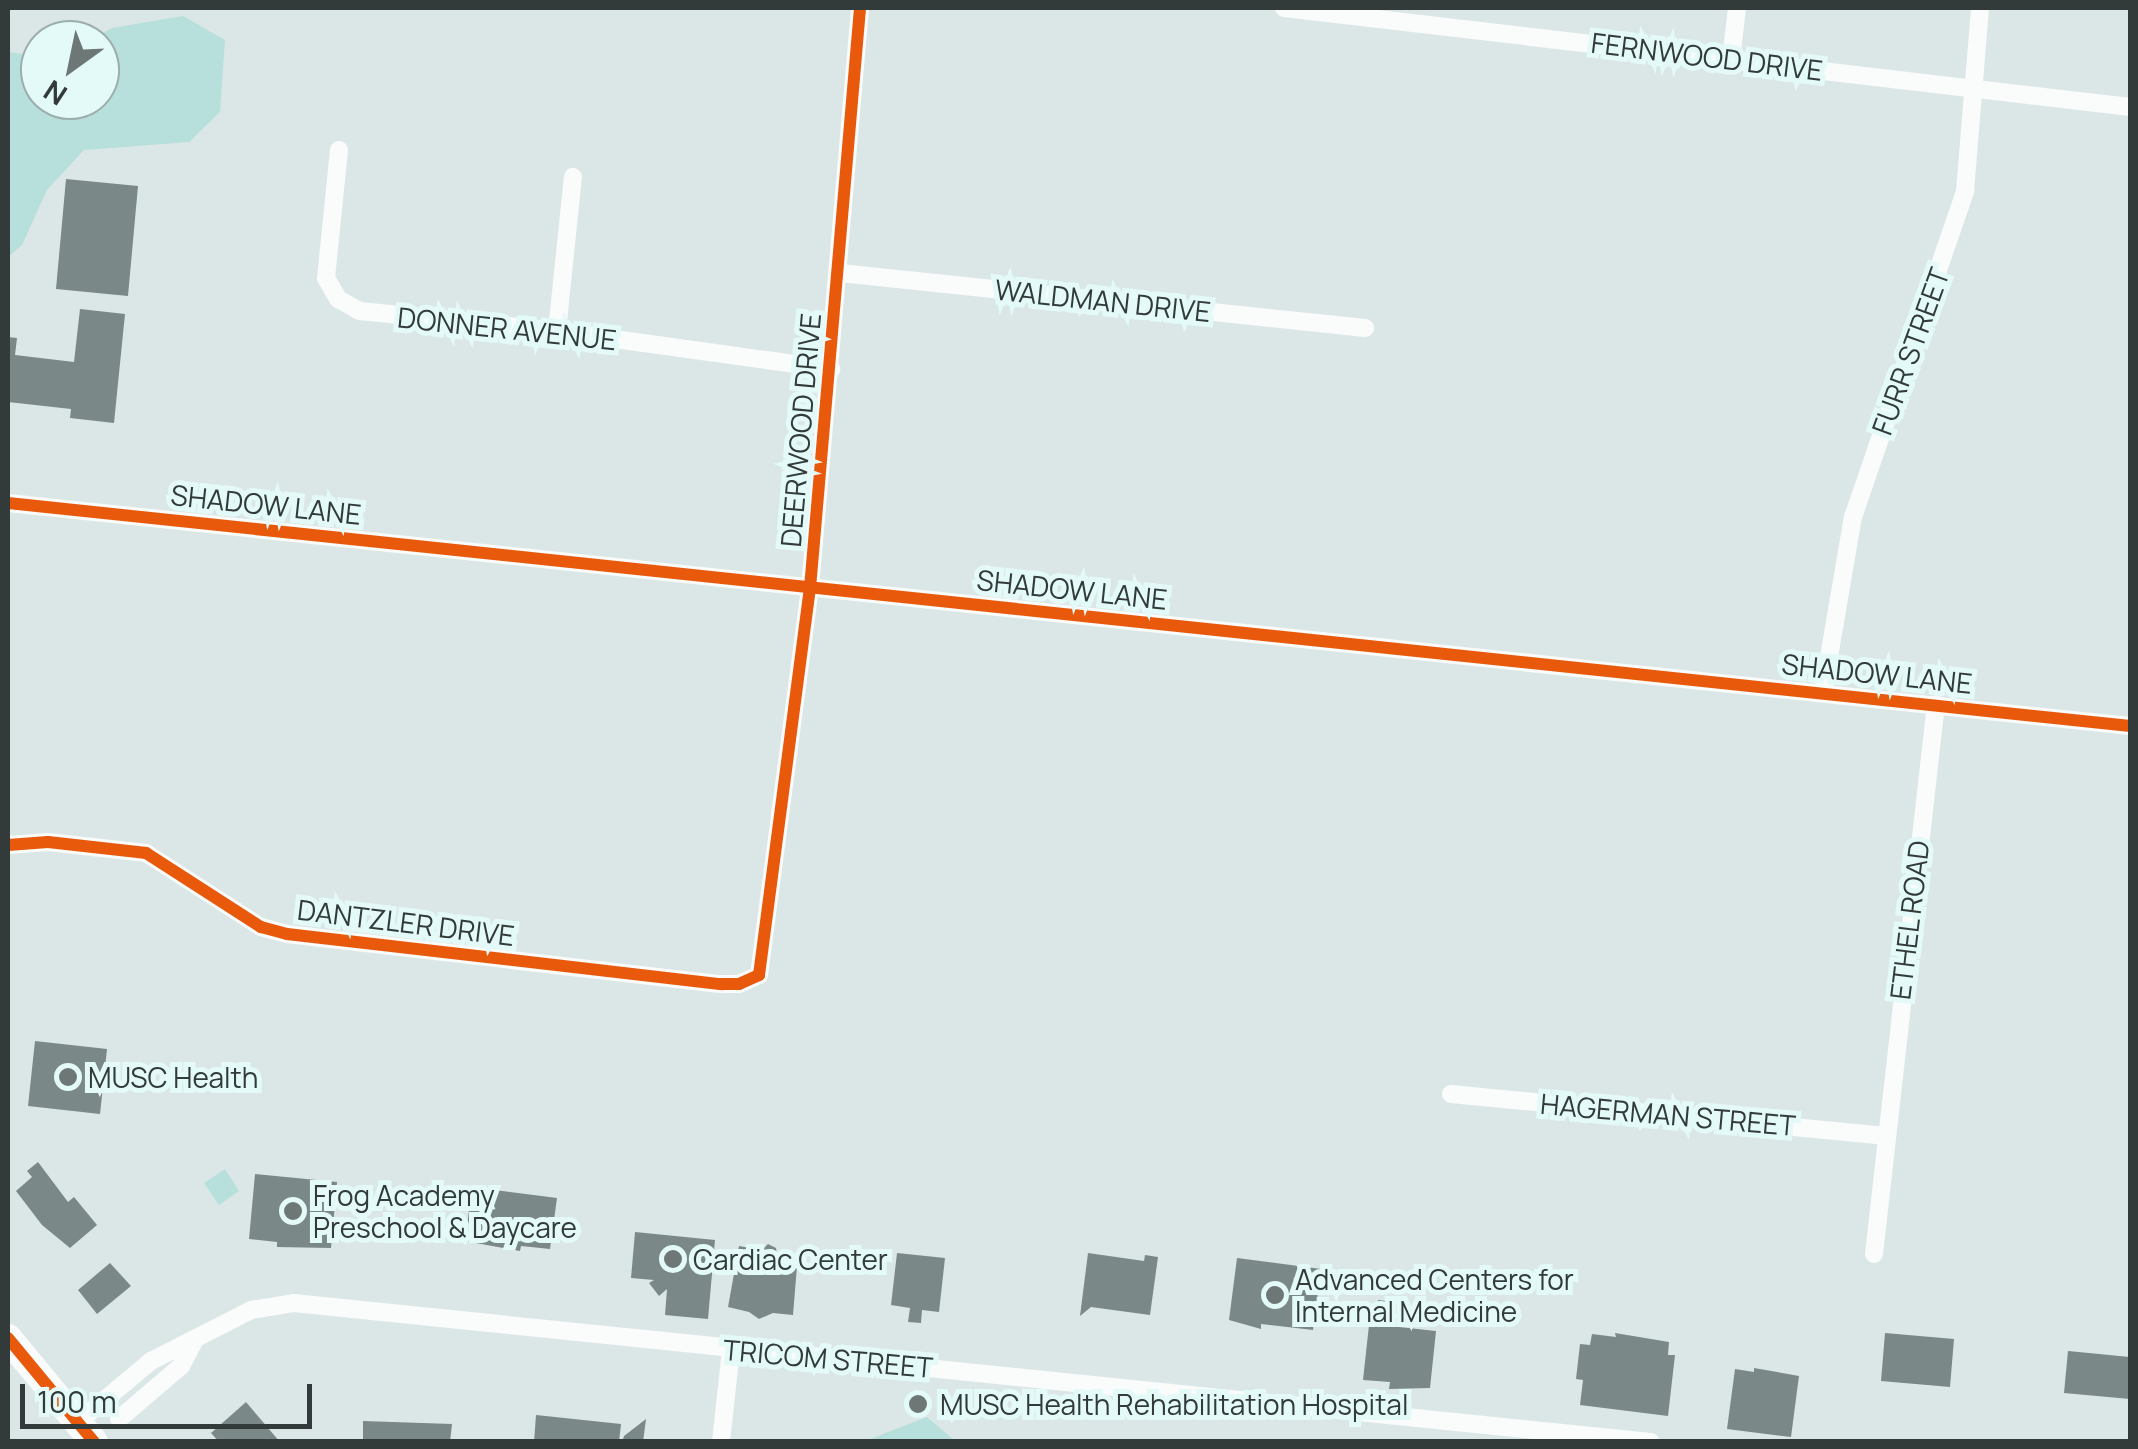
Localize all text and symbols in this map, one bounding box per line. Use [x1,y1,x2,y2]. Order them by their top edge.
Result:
north arrow [20,20,120,120]
street label: FERNWOOD DRIVE [1589,25,1825,87]
text: N [36,72,74,115]
street label: FURR STREET [1864,263,1956,439]
street label: WALDMAN DRIVE [993,272,1213,328]
street label: DONNER AVENUE [396,300,618,356]
street label: DEERWOOD DRIVE [773,312,827,548]
street label: SHADOW LANE [169,477,363,531]
street label: SHADOW LANE [975,562,1169,616]
street label: SHADOW LANE [1780,646,1974,700]
street label: ETHEL ROAD [1882,838,1936,1002]
street label: DANTZLER DRIVE [296,892,516,952]
place label: MUSC Health [88,1060,258,1094]
marker: MUSC Health [57,1066,79,1088]
street label: HAGERMAN STREET [1539,1086,1797,1142]
place label: Frog Academy Preschool & Daycare [313,1178,577,1244]
marker: Frog Academy Preschool & Daycare [282,1200,304,1222]
place label: Cardiac Center [693,1242,888,1276]
marker: Cardiac Center [662,1248,684,1270]
place label: Advanced Centers for Internal Medicine [1295,1262,1574,1328]
marker: Advanced Centers for Internal Medicine [1264,1284,1286,1306]
street label: TRICOM STREET [722,1332,934,1384]
scale bar [25,1364,318,1426]
text: 100 m [37,1381,117,1422]
place label: MUSC Health Rehabilitation Hospital [940,1387,1408,1421]
marker: MUSC Health Rehabilitation Hospital [905,1391,931,1417]

